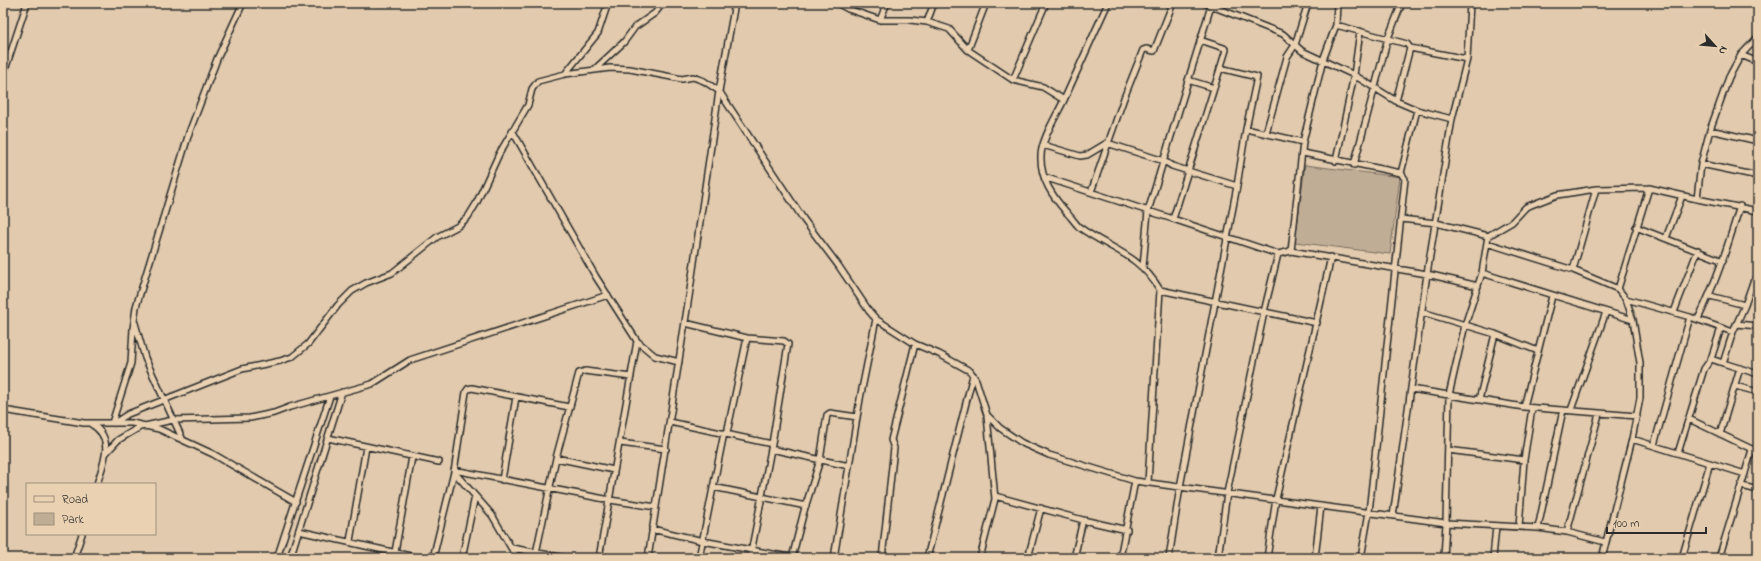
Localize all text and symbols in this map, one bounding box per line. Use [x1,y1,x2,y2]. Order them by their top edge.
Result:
north arrow [1695,26,1735,66]
text: N [1714,43,1732,57]
legend [26,483,156,535]
text: Road [62,491,88,509]
scale bar [1607,509,1706,535]
text: Park [62,511,84,529]
text: 100 m [1613,515,1640,533]

